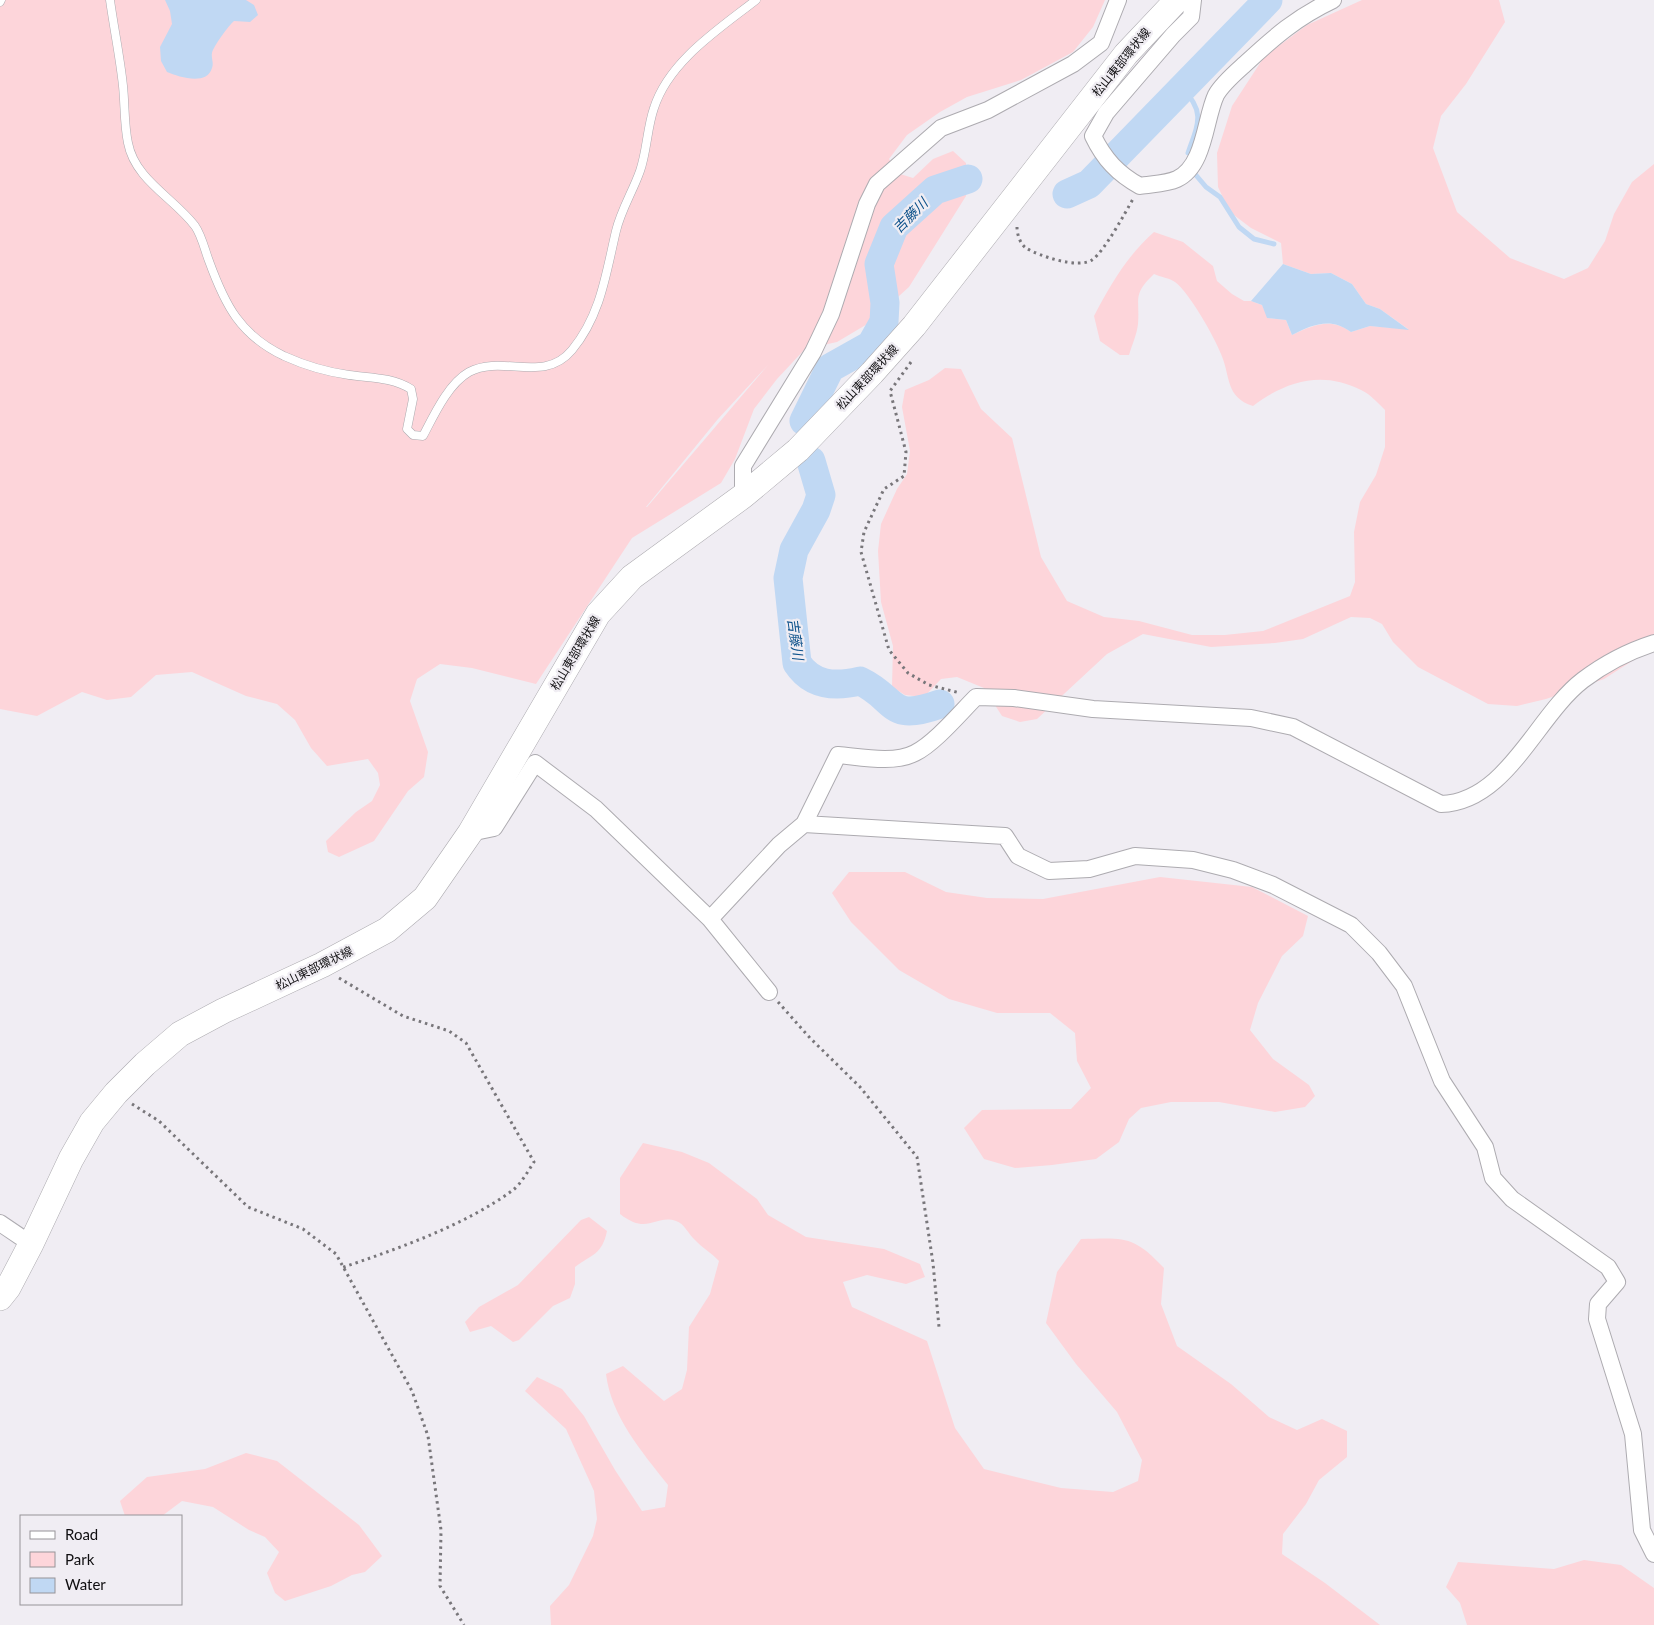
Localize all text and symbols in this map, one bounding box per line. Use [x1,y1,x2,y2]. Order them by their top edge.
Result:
street label: 松山東部環状線 [1089,25,1153,99]
water label: 吉藤川 [889,193,932,236]
street label: 松山東部環状線 [833,341,901,413]
street label: 松山東部環状線 [547,613,603,693]
water label: 吉藤川 [785,617,808,663]
street label: 松山東部環状線 [273,943,355,993]
legend [20,1515,182,1605]
text: Road [65,1525,98,1543]
text: Park [65,1550,95,1568]
text: Water [65,1575,106,1593]

